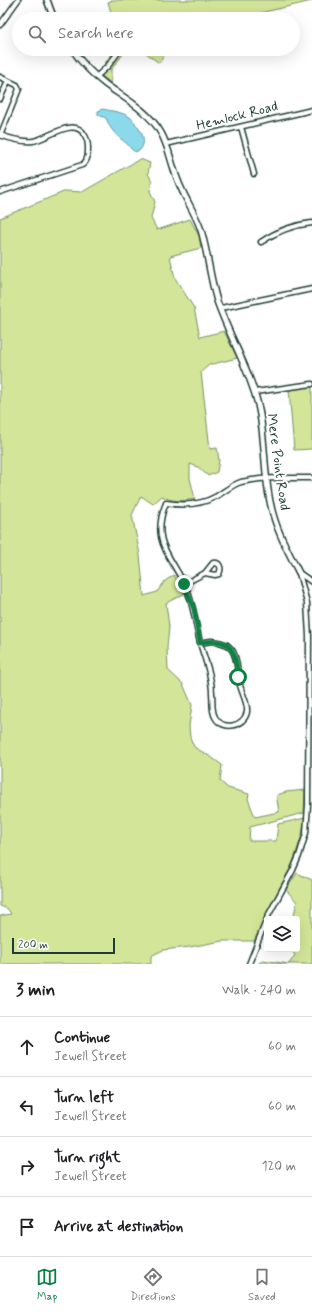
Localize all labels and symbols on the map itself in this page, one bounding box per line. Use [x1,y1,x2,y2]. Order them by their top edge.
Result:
street label: Hemlock Road [194,97,280,135]
street label: Mere Point Road [262,412,294,512]
route end [175,575,193,593]
route start [229,668,247,686]
scale bar [12,936,115,955]

